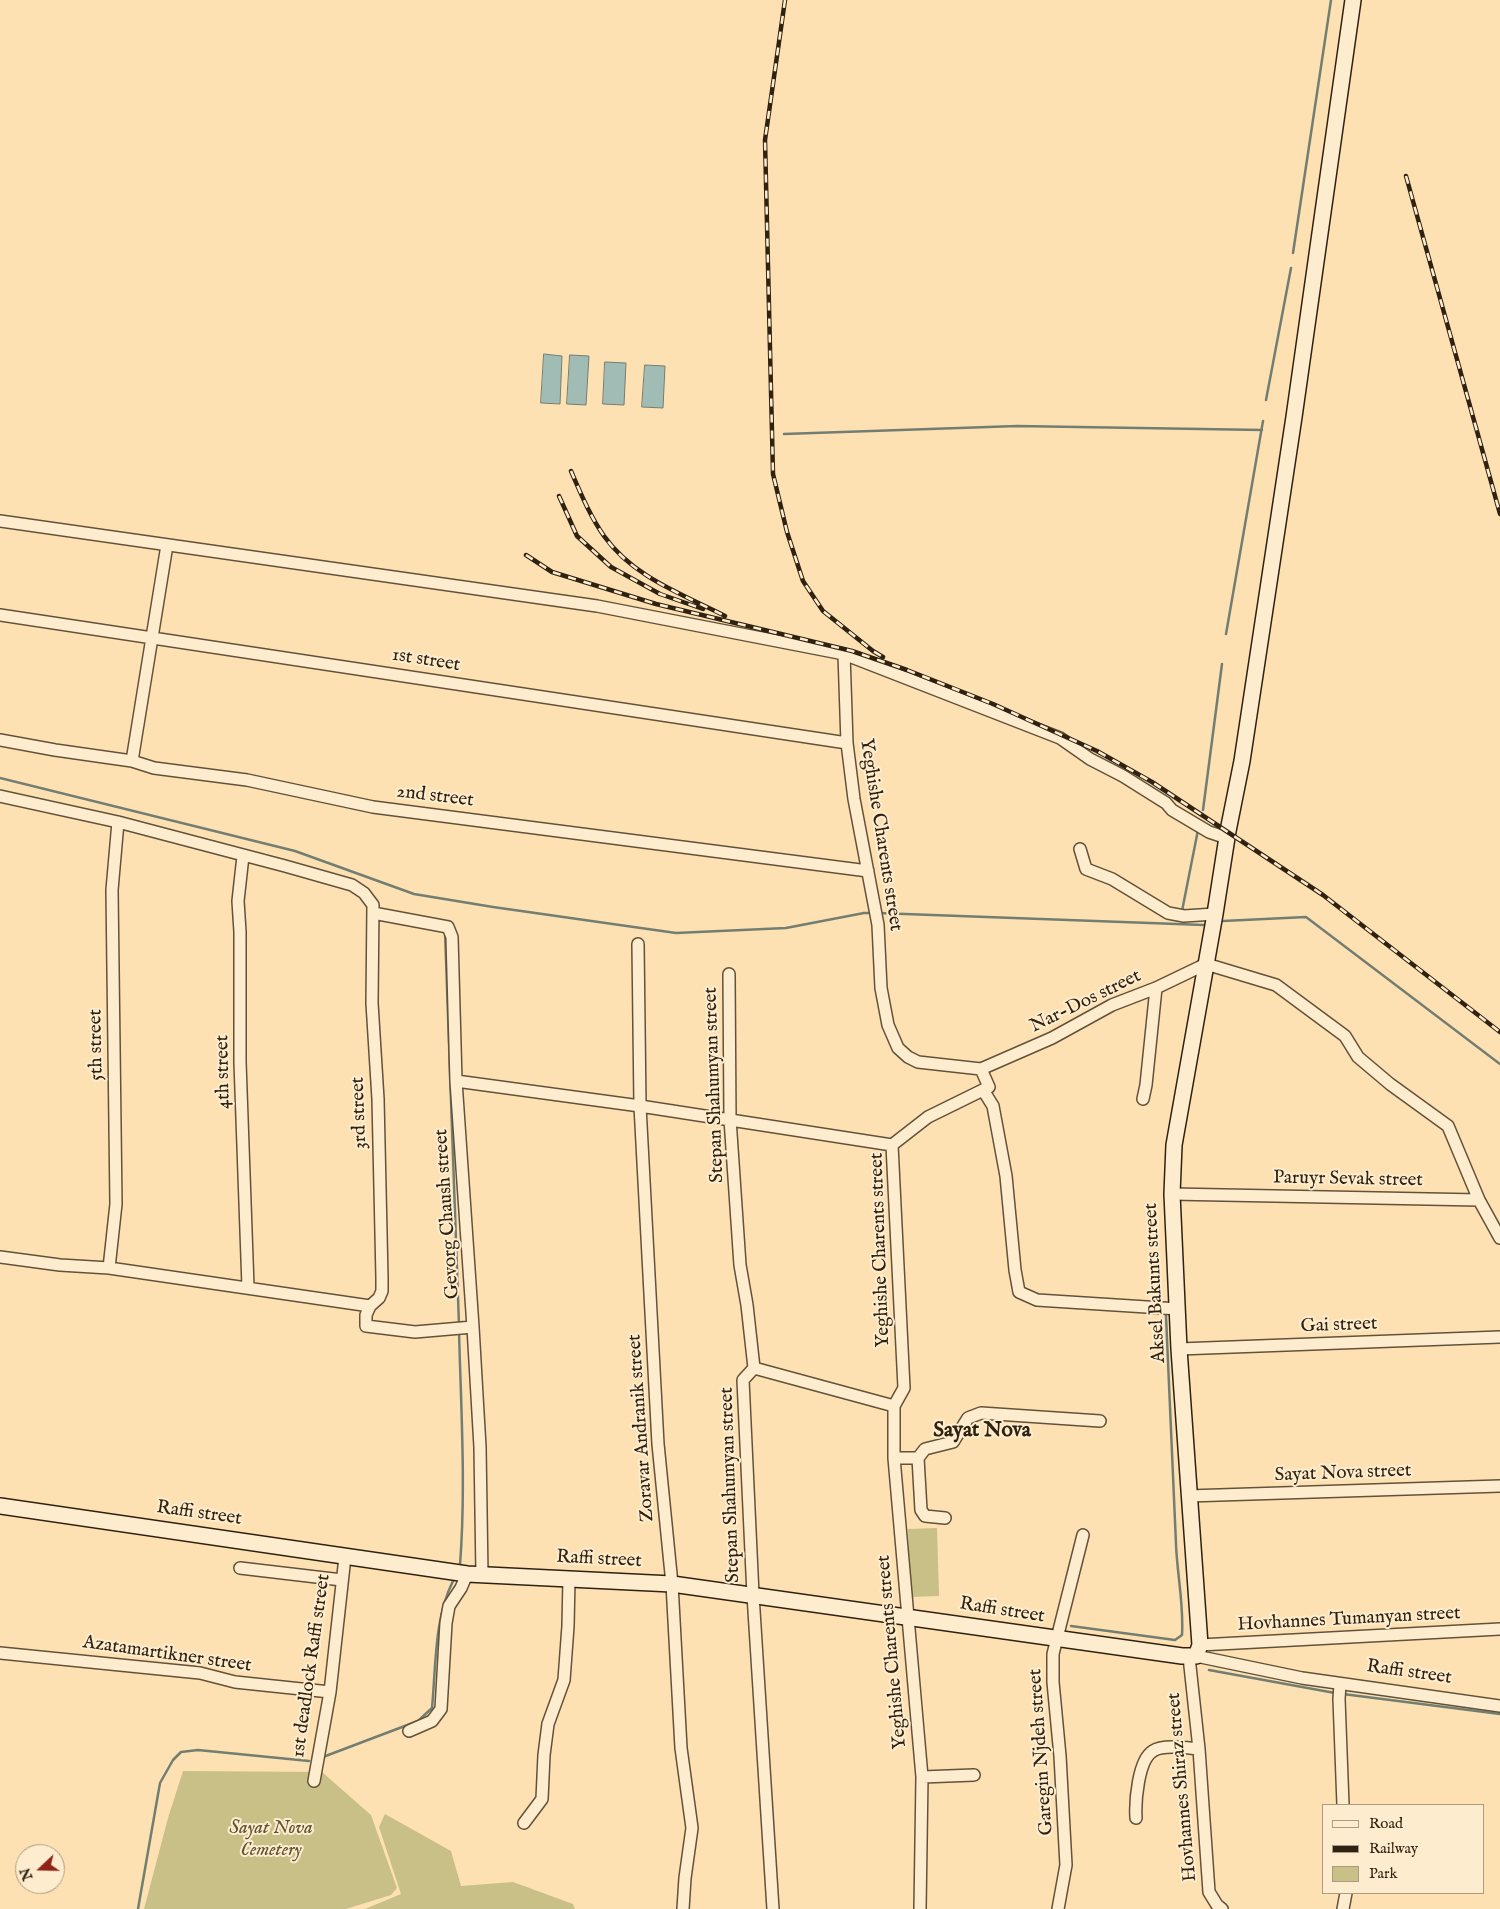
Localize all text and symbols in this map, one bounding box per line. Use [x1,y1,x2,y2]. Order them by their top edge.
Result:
street label: 1st street [390,644,462,678]
street label: Yeghishe Charents street [854,737,906,933]
street label: 2nd street [395,781,475,813]
street label: Nar-Dos street [1027,965,1145,1039]
street label: Stepan Shahumyan street [700,987,730,1183]
street label: 5th street [85,1009,109,1081]
street label: 4th street [212,1035,236,1109]
street label: 3rd street [347,1076,373,1150]
street label: Gevorg Chaush street [431,1128,465,1300]
street label: Yeghishe Charents street [866,1152,896,1348]
street label: Paruyr Sevak street [1273,1167,1423,1193]
street label: Aksel Bakunts street [1140,1202,1172,1364]
street label: Gai street [1300,1313,1378,1339]
street label: Zoravar Andranik street [624,1333,660,1523]
street label: Stepan Shahumyan street [716,1387,746,1583]
district label: Sayat Nova [933,1419,1031,1445]
street label: Sayat Nova street [1274,1460,1412,1488]
street label: Raffi street [155,1497,243,1531]
street label: Raffi street [556,1546,642,1574]
street label: Yeghishe Charents street [873,1554,913,1750]
street label: 1st deadlock Raffi street [288,1573,336,1759]
street label: Raffi street [958,1593,1046,1629]
street label: Hovhannes Tumanyan street [1237,1603,1461,1637]
street label: Azatamartikner street [81,1632,253,1678]
street label: Raffi street [1365,1656,1453,1690]
street label: Garegin Njdeh street [1025,1668,1059,1836]
street label: Hovhannes Shiraz street [1163,1692,1203,1882]
legend [1322,1804,1485,1894]
text: Road [1369,1814,1403,1833]
park label: Sayat Nova Cemetery [229,1818,313,1862]
text: Railway [1369,1839,1418,1858]
north arrow [15,1844,65,1894]
text: Park [1369,1864,1398,1883]
text: N [16,1865,38,1883]

